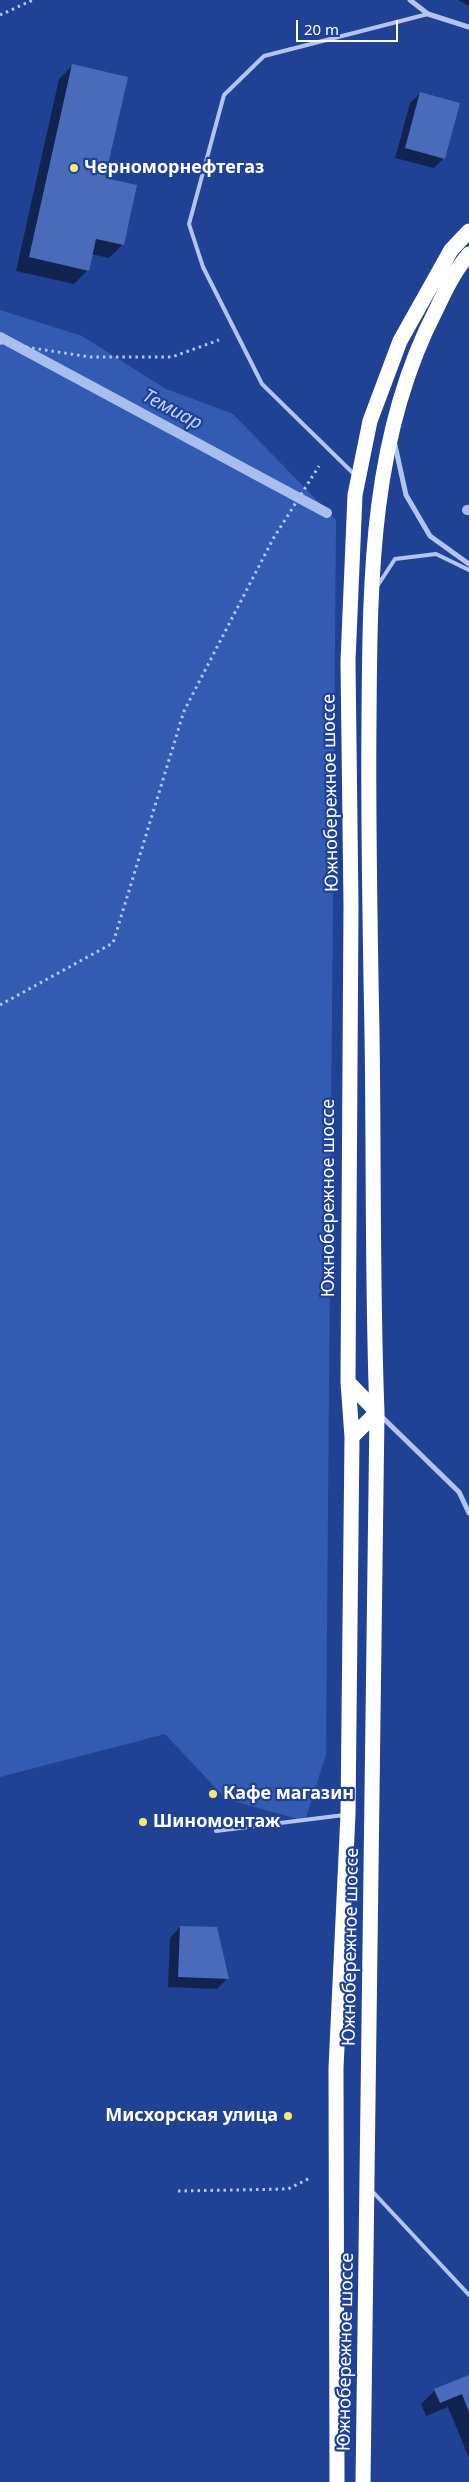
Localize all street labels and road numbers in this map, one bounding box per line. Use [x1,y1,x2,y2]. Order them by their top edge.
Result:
street label: Южнобережное шоссе [318,694,344,892]
street label: Южнобережное шоссе [318,1099,340,1297]
street label: Южнобережное шоссе [338,1848,364,2046]
street label: Южнобережное шоссе [333,2253,359,2451]

